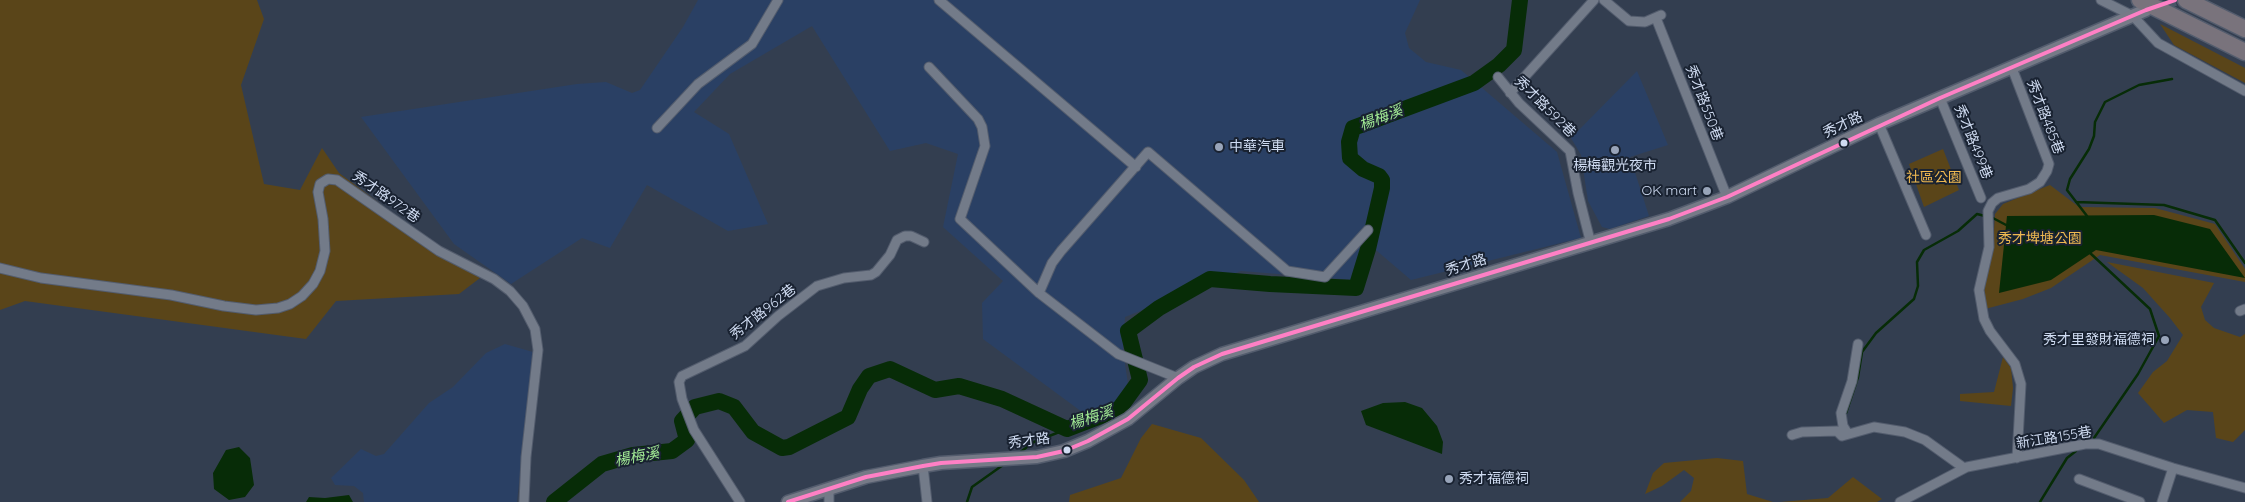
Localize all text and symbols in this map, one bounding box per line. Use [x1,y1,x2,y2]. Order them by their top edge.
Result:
street label: 秀才路550巷 [1682,63,1726,143]
street label: 秀才路592巷 [1511,73,1579,141]
street label: 秀才路485巷 [2023,77,2067,157]
water label: 楊梅溪 [1357,102,1405,134]
street label: 秀才路499巷 [1950,102,1996,182]
street label: 秀才路 [1820,109,1866,141]
unlabelled marker [1839,138,1849,148]
place label: 中華汽車 [1229,139,1285,155]
marker: 中華汽車 [1213,141,1225,153]
marker: 楊梅觀光夜市 [1609,144,1621,156]
place label: 楊梅觀光夜市 [1573,158,1657,174]
street label: 秀才路972巷 [349,168,423,226]
park label: 社區公園 [1906,170,1962,186]
place label: OK mart [1642,183,1697,199]
marker: OK mart [1701,185,1713,197]
park label: 秀才埤塘公園 [1998,231,2082,247]
street label: 秀才路 [1443,251,1489,279]
street label: 秀才路962巷 [727,281,799,343]
place label: 秀才里發財福德祠 [2043,332,2155,348]
marker: 秀才里發財福德祠 [2159,334,2171,346]
water label: 楊梅溪 [1067,403,1115,433]
street label: 新江路155巷 [2015,424,2093,452]
street label: 秀才路 [1007,430,1051,452]
water label: 楊梅溪 [613,444,661,470]
unlabelled marker [1062,445,1072,455]
place label: 秀才福德祠 [1459,471,1529,487]
marker: 秀才福德祠 [1443,473,1455,485]

